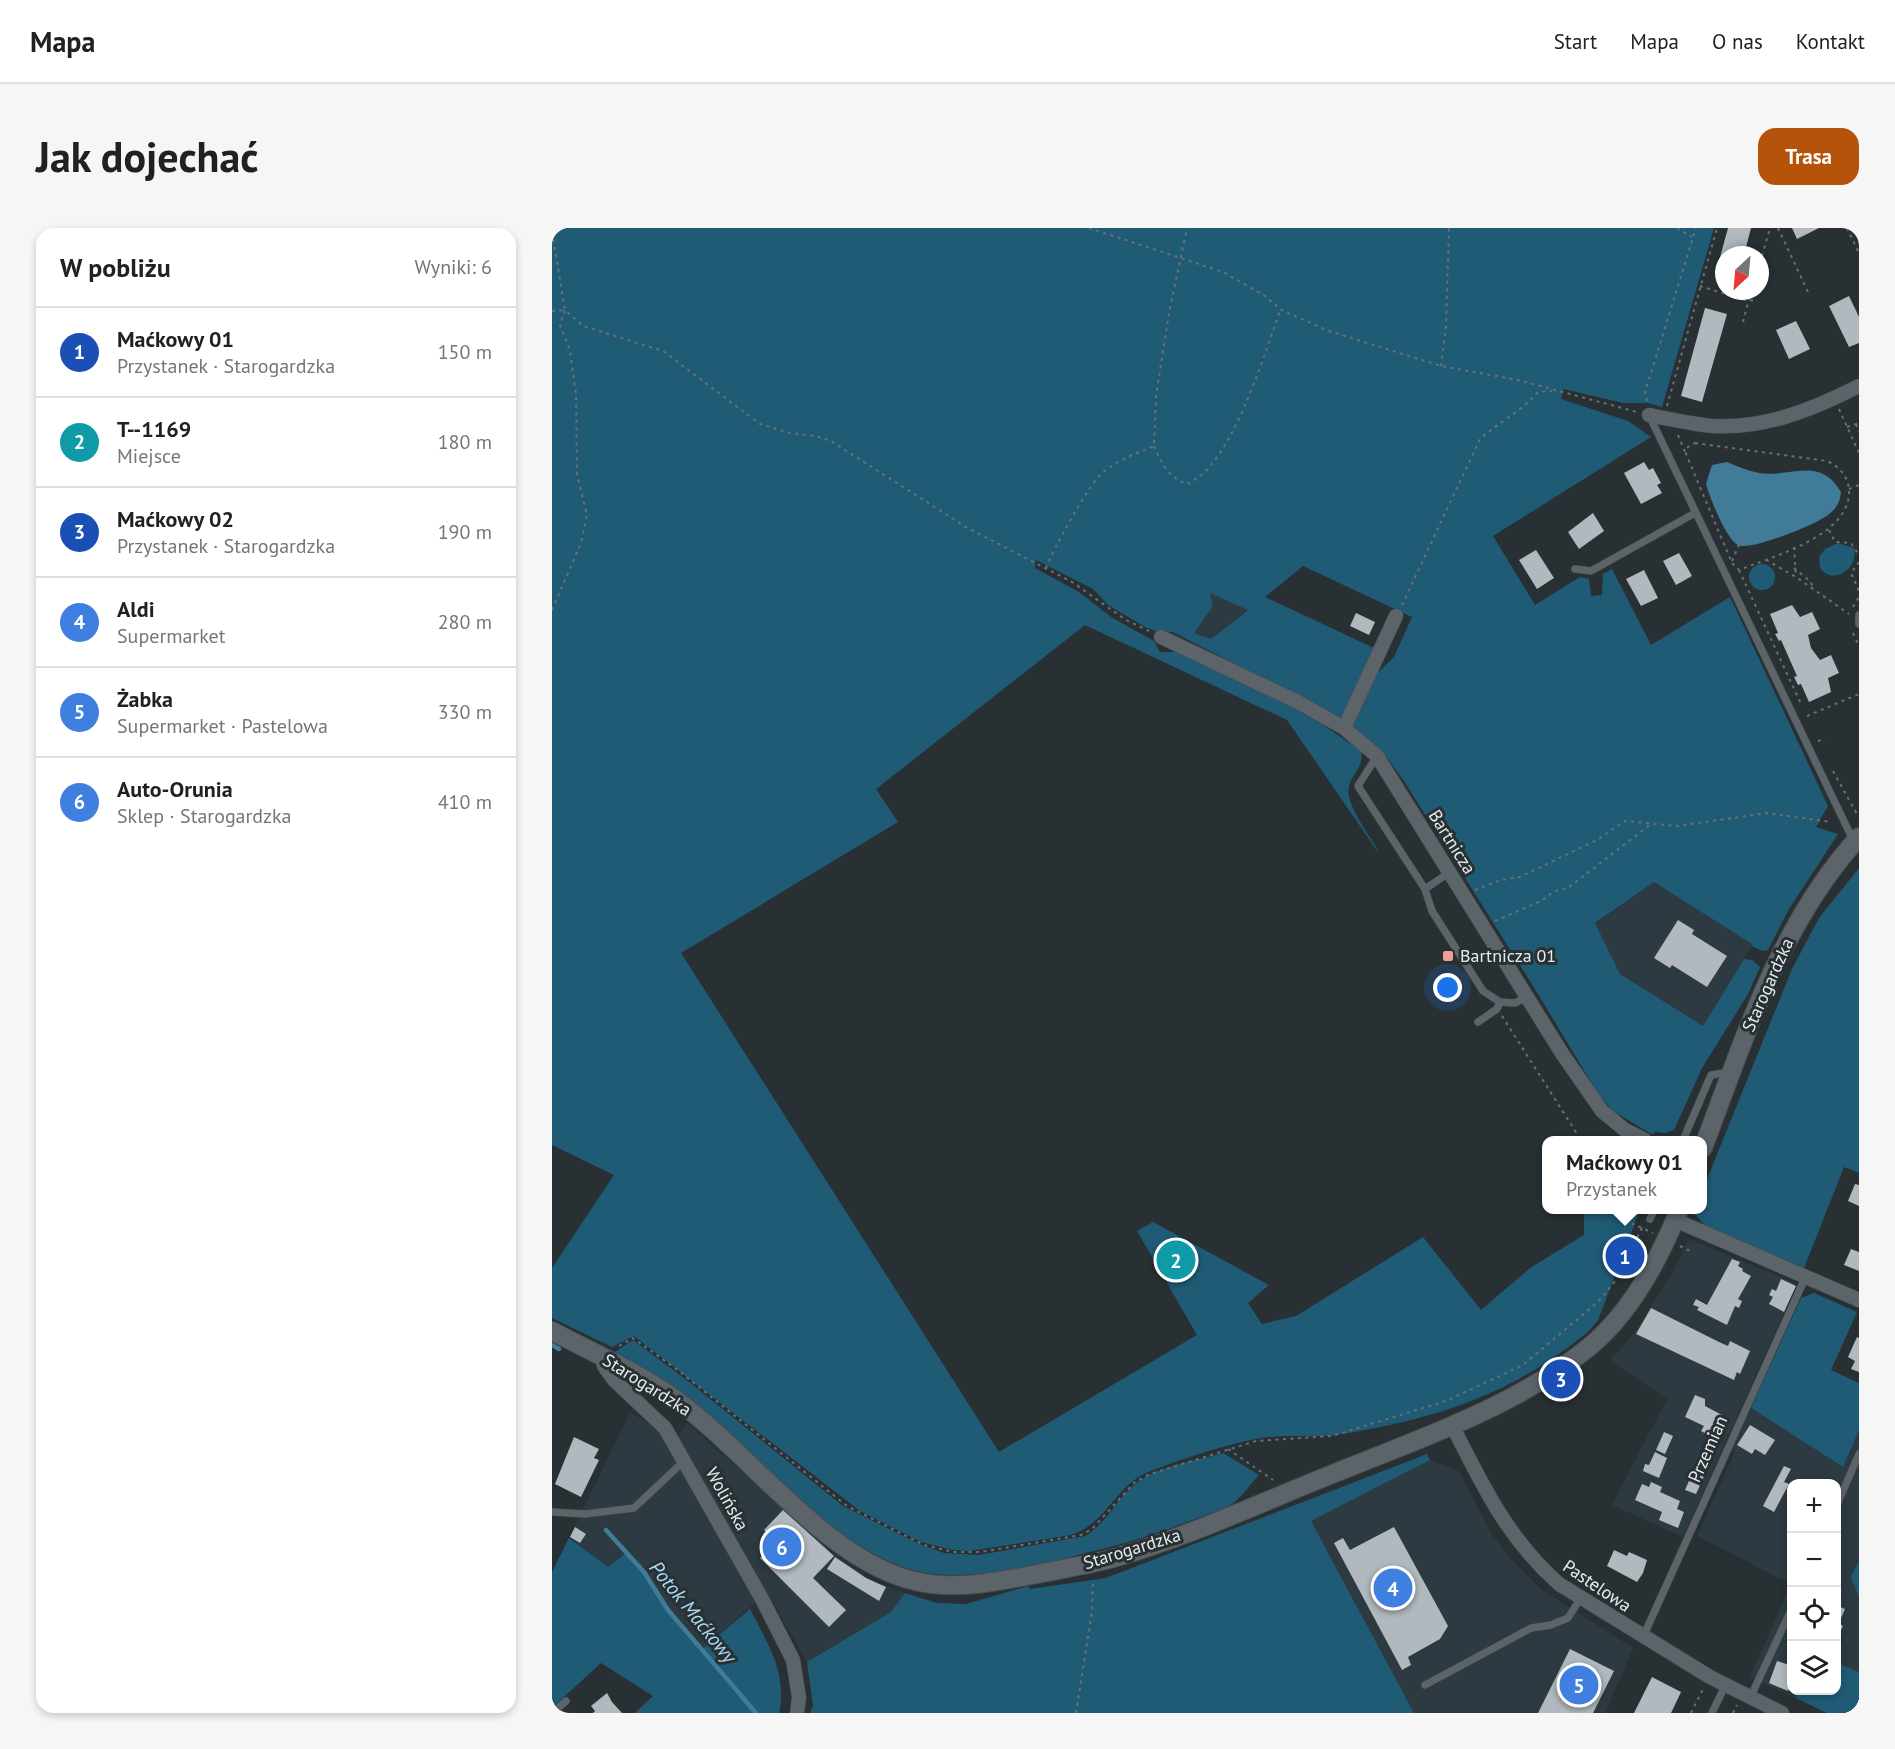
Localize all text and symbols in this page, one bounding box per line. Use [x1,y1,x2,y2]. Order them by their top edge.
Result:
text: Mapa [30,23,95,60]
text: Start [1554,28,1597,55]
text: Mapa [1630,28,1679,55]
text: O nas [1712,28,1763,55]
text: Kontakt [1796,28,1865,55]
button: Trasa [1758,128,1859,185]
text: Jak dojechać [36,129,259,184]
north arrow [1715,246,1769,300]
text: W pobliżu [60,251,171,284]
text: Wyniki: 6 [415,254,492,280]
text: Maćkowy 01 [117,325,234,353]
text: 1 [74,339,85,365]
text: 150 m [438,339,492,365]
text: Przystanek · Starogardzka [117,353,335,379]
text: T--1169 [117,415,191,443]
text: 2 [74,429,85,455]
text: 180 m [438,429,492,455]
text: Miejsce [117,443,181,469]
text: Maćkowy 02 [117,505,234,533]
text: 3 [74,519,85,545]
text: 190 m [438,519,492,545]
text: Przystanek · Starogardzka [117,533,335,559]
text: Aldi [117,595,155,623]
text: 4 [74,609,85,635]
text: 280 m [438,609,492,635]
text: Supermarket [117,623,225,649]
text: Żabka [117,685,173,713]
text: 5 [74,699,85,725]
text: 330 m [438,699,492,725]
text: Supermarket · Pastelowa [117,713,328,739]
text: Auto-Orunia [117,775,233,803]
text: 6 [74,789,85,815]
text: 410 m [438,789,492,815]
text: Sklep · Starogardzka [117,803,292,829]
street label: Bartnicza [1424,805,1481,878]
street label: Starogardzka [1737,934,1798,1035]
place label: Bartnicza 01 [1460,944,1556,967]
marker: Bartnicza 01 [1441,949,1455,963]
your location [1433,973,1462,1002]
popup [1542,1136,1707,1214]
text: Maćkowy 01 [1566,1148,1683,1176]
text: Przystanek [1566,1176,1657,1202]
pin: 1 [1606,1234,1644,1278]
pin: 2 [1156,1238,1196,1282]
street label: Starogardzka [599,1348,696,1421]
pin: 3 [1542,1356,1580,1402]
street label: Przemian [1683,1412,1732,1486]
street label: Wolińska [701,1463,754,1534]
map controls [1787,1479,1841,1695]
button: + [1787,1479,1841,1533]
street label: Starogardzka [1081,1523,1183,1574]
pin: 6 [762,1524,802,1570]
button: − [1787,1533,1841,1587]
street label: Pastelowa [1559,1554,1636,1617]
water label: Potok Maćkowy [644,1555,743,1670]
pin: 4 [1374,1566,1412,1610]
button: locate [1787,1587,1841,1641]
button: layers [1787,1641,1841,1695]
pin: 5 [1560,1662,1598,1708]

